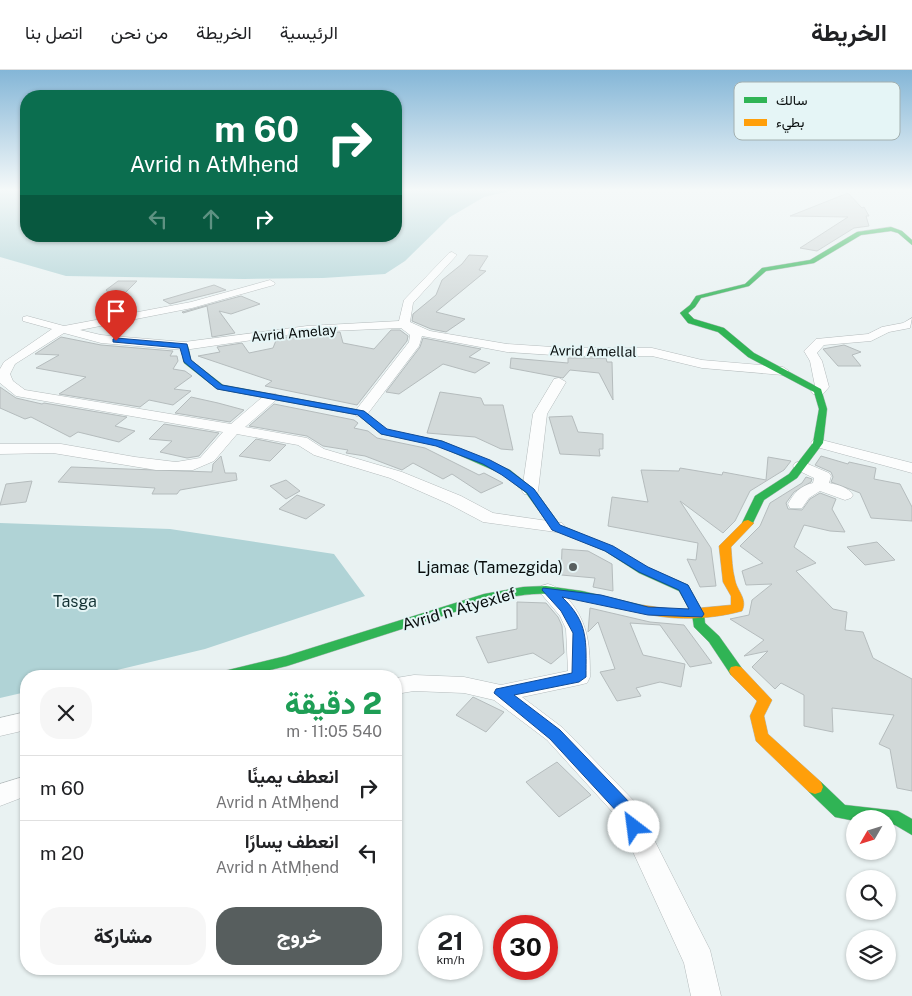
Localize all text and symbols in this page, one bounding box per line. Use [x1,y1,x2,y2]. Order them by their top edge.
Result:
text: الخريطة [811,18,887,46]
text: اتصل بنا [25,22,83,43]
text: من نحن [111,22,168,43]
text: الخريطة [196,22,252,43]
text: الرئيسية [280,22,338,43]
legend [734,82,900,140]
text: سالك [776,92,807,108]
text: 60 m [214,109,299,150]
icon: right [317,110,382,175]
text: بطيء [776,114,804,134]
text: Avrid n AtMḥend [130,151,299,177]
icon: left [144,205,172,233]
icon: ahead [197,205,225,233]
icon: right [250,205,278,233]
pin [95,290,137,341]
icon: arrive [102,297,130,325]
street label: Avrid Amelay [250,321,338,345]
street label: Avrid Amellal [549,342,637,360]
place label: Ljamaɛ (Tamezgida) [417,558,563,577]
marker: Ljamaɛ (Tamezgida) [567,561,579,573]
street label: Avrid n Atyexlef [400,584,518,634]
park label: Tasga [53,592,97,611]
text: 2 دقيقة [285,685,382,721]
button: close [40,687,92,739]
text: 540 m · 11:05 [286,722,382,741]
text: انعطف يمينًا [247,765,339,787]
icon: right [354,774,382,802]
text: 60 m [40,777,84,799]
text: Avrid n AtMḥend [216,793,339,812]
position arrow [607,800,659,852]
north arrow [846,810,896,860]
map controls [846,810,896,980]
text: انعطف يسارًا [245,830,339,852]
icon: left [354,839,382,867]
text: 20 m [40,842,84,864]
text: Avrid n AtMḥend [216,858,339,877]
button: search [846,870,896,920]
button: مشاركة [40,907,206,965]
button: خروج [216,907,382,965]
speed limit sign: 30 [493,915,558,980]
text: 21 [437,926,464,956]
button: layers [846,930,896,980]
text: km/h [436,953,465,967]

